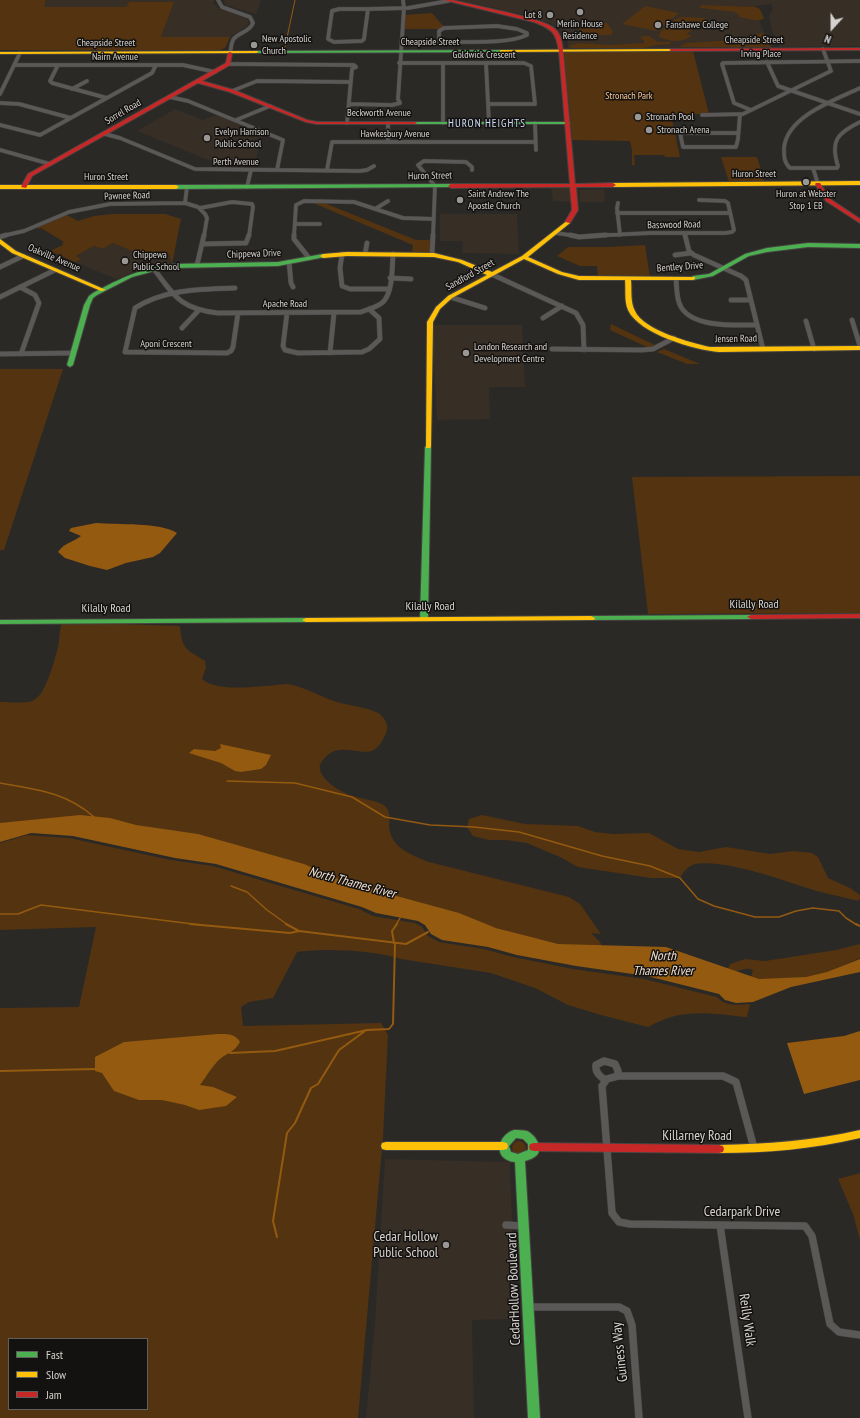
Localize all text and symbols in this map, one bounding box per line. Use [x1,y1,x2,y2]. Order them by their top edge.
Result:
marker: Merlin House Residence [575,7,585,17]
north arrow [812,8,852,48]
place label: Lot 8 [525,9,542,21]
marker: Lot 8 [545,10,555,20]
place label: Merlin House Residence [557,18,603,42]
place label: Fanshawe College [666,19,728,31]
marker: Fanshawe College [653,20,663,30]
text: N [822,32,833,47]
place label: New Apostolic Church [262,33,311,56]
street label: Cheapside Street [725,34,783,46]
street label: Cheapside Street [401,36,459,48]
street label: Cheapside Street [77,37,135,49]
marker: New Apostolic Church [249,40,259,50]
street label: Irving Place [741,48,781,60]
street label: Goldwick Crescent [453,49,515,61]
street label: Nairn Avenue [92,51,138,63]
park label: Stronach Park [605,90,653,102]
street label: Sorrel Road [103,97,143,127]
street label: Beckworth Avenue [347,107,411,119]
place label: Stronach Pool [646,111,694,123]
marker: Stronach Pool [633,112,643,122]
district label: HURON HEIGHTS [448,117,526,131]
place label: Stronach Arena [657,124,710,136]
marker: Stronach Arena [644,125,654,135]
place label: Evelyn Harrison Public School [215,126,269,150]
street label: Hawkesbury Avenue [360,128,430,140]
marker: Evelyn Harrison Public School [202,133,212,143]
street label: Perth Avenue [213,156,259,168]
street label: Huron Street [732,168,776,180]
street label: Huron Street [408,170,452,182]
street label: Huron Street [84,171,128,183]
marker: Huron at Webster Stop 1 EB [801,177,811,187]
place label: Saint Andrew The Apostle Church [468,188,529,212]
place label: Huron at Webster Stop 1 EB [776,188,836,212]
street label: Pawnee Road [104,189,150,203]
marker: Saint Andrew The Apostle Church [455,195,465,205]
street label: Basswood Road [647,219,701,231]
street label: Oakville Avenue [26,242,82,274]
street label: Chippewa Drive [227,247,281,261]
place label: Chippewa Public School [133,249,179,272]
marker: Chippewa Public School [120,256,130,266]
street label: Sandford Street [444,257,496,293]
street label: Bentley Drive [656,259,704,275]
street label: Apache Road [263,298,307,310]
street label: Jensen Road [715,333,757,345]
street label: Aponi Crescent [140,338,192,350]
place label: London Research and Development Centre [474,341,547,364]
marker: London Research and Development Centre [461,348,471,358]
street label: Kilally Road [729,598,779,612]
street label: Kilally Road [405,600,455,614]
street label: Kilally Road [81,602,131,616]
water label: North Thames River [307,864,397,902]
water label: North Thames River [633,948,693,979]
street label: Killarney Road [662,1128,732,1144]
street label: Cedarpark Drive [704,1204,780,1220]
place label: Cedar Hollow Public School [373,1229,438,1262]
street label: CedarHollow Boulevard [504,1232,524,1346]
marker: Cedar Hollow Public School [441,1240,451,1250]
street label: Reilly Walk [735,1293,759,1347]
street label: Guiness Way [609,1321,631,1383]
legend [8,1338,148,1410]
text: Fast [46,1347,63,1362]
text: Slow [46,1367,66,1382]
text: Jam [46,1387,62,1402]

